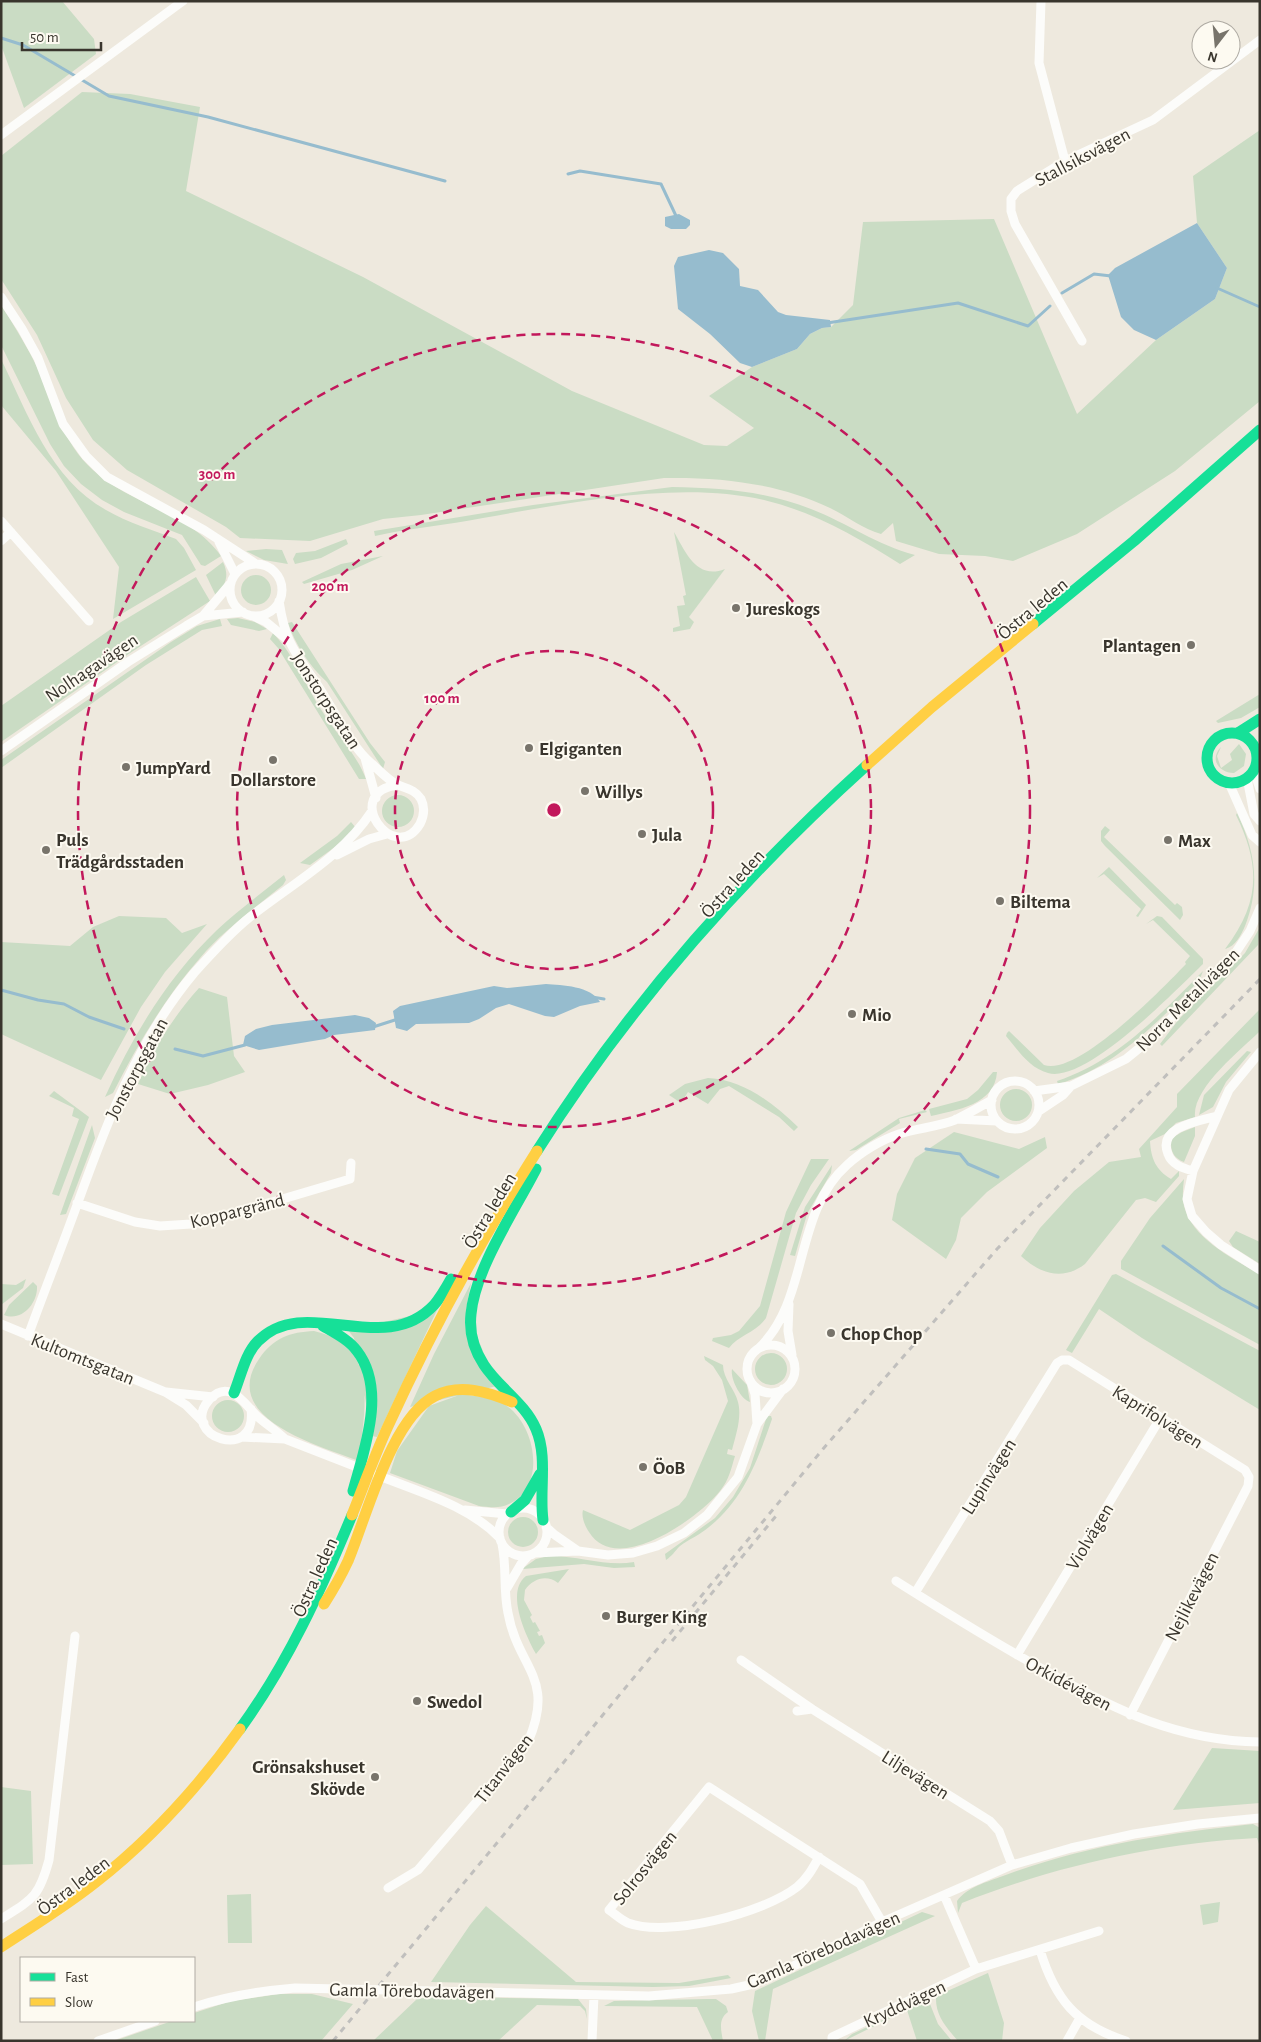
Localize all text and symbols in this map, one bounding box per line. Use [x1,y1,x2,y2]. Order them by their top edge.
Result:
scale bar [22,20,101,52]
north arrow [1191,20,1241,70]
text: 50 m [30,30,59,45]
text: N [1206,48,1219,65]
street label: Stallsiksvägen [1032,124,1133,190]
text: 300 m [199,467,235,482]
street label: Östra leden [994,574,1072,644]
text: 200 m [311,579,349,594]
place label: Jureskogs [746,600,820,619]
marker: Jureskogs [730,602,742,614]
street label: Nolhagavägen [42,630,142,706]
place label: Plantagen [1102,637,1181,656]
marker: Plantagen [1185,639,1197,651]
street label: Jonstorpsgatan [287,649,364,753]
text: 100 m [424,691,460,706]
place label: Elgiganten [539,740,622,759]
marker: Elgiganten [523,742,535,754]
marker: Dollarstore [267,754,279,766]
place label: JumpYard [136,759,211,778]
marker: JumpYard [120,761,132,773]
place label: Dollarstore [230,771,316,790]
place label: Willys [595,783,643,802]
marker: Willys [579,785,591,797]
centre of rings [545,801,563,819]
place label: Jula [652,826,682,845]
marker: Jula [636,828,648,840]
place label: Puls Trädgårdsstaden [56,831,184,872]
place label: Max [1178,832,1211,851]
marker: Max [1162,834,1174,846]
marker: Puls Trädgårdsstaden [40,844,52,856]
street label: Östra leden [697,845,769,922]
place label: Biltema [1010,893,1071,912]
marker: Biltema [994,895,1006,907]
street label: Norra Metallvägen [1133,945,1243,1055]
place label: Mio [862,1006,892,1025]
marker: Mio [846,1008,858,1020]
street label: Jonstorpsgatan [103,1015,172,1122]
street label: Östra leden [459,1169,520,1252]
street label: Koppargränd [188,1190,287,1232]
place label: Chop Chop [841,1325,923,1344]
marker: Chop Chop [825,1327,837,1339]
street label: Kultomtsgatan [28,1330,137,1389]
street label: Kaprifolvägen [1109,1382,1206,1453]
street label: Lupinvägen [959,1435,1020,1518]
place label: ÖoB [653,1457,685,1478]
marker: ÖoB [637,1461,649,1473]
street label: Violvägen [1063,1500,1117,1573]
street label: Östra leden [289,1535,341,1620]
street label: Nejlikevägen [1162,1549,1223,1644]
place label: Burger King [616,1608,707,1627]
marker: Burger King [600,1610,612,1622]
street label: Orkidévägen [1022,1654,1114,1715]
place label: Swedol [427,1693,482,1712]
marker: Swedol [411,1695,423,1707]
street label: Titanvägen [471,1731,537,1807]
street label: Liljevägen [878,1747,952,1803]
place label: Grönsakshuset Skövde [252,1758,366,1799]
marker: Grönsakshuset Skövde [369,1771,381,1783]
street label: Solrosvägen [610,1827,681,1909]
street label: Östra leden [34,1852,114,1919]
street label: Gamla Törebodavägen [744,1908,903,1993]
legend [20,1957,195,2022]
text: Fast [65,1970,89,1985]
street label: Kryddvägen [861,1977,949,2032]
street label: Gamla Törebodavägen [329,1981,495,2002]
text: Slow [65,1995,93,2010]

